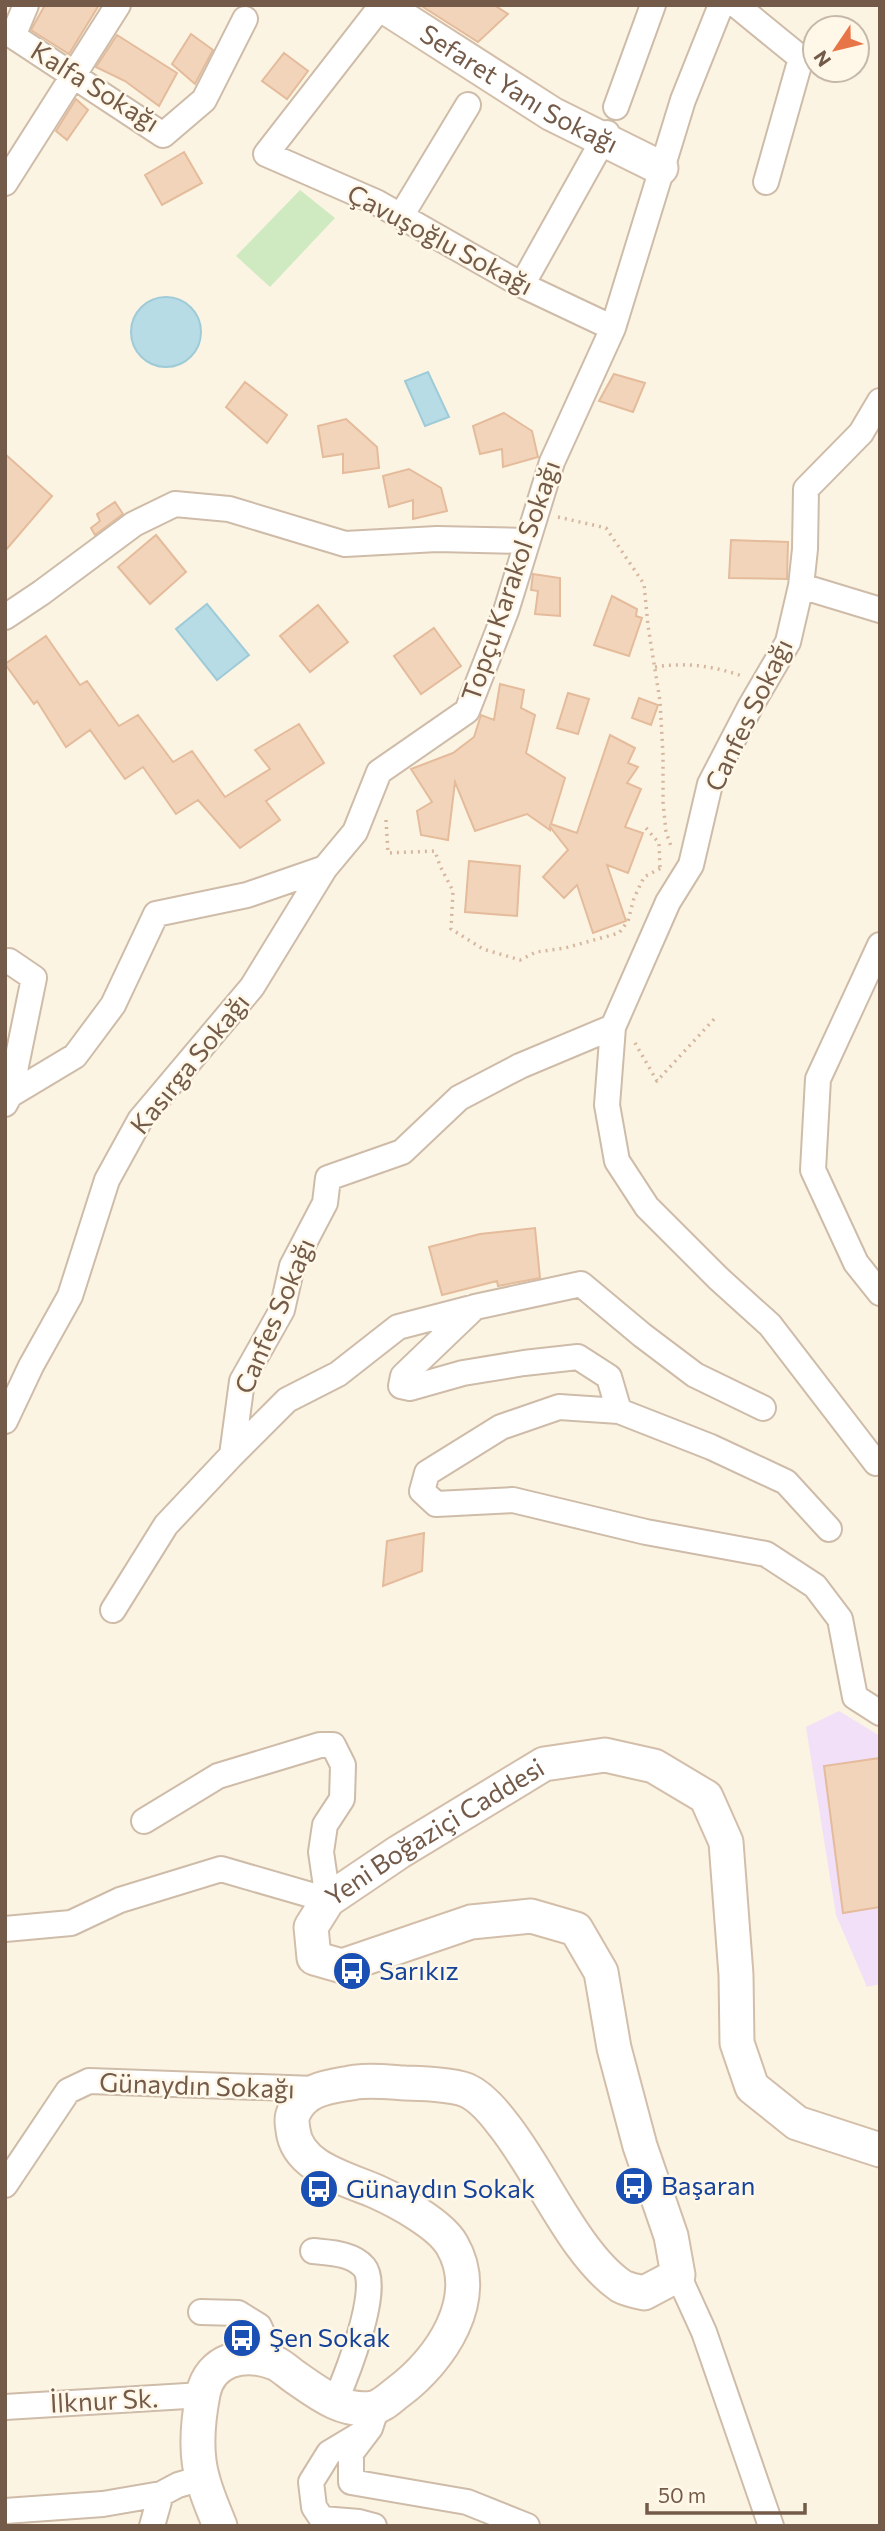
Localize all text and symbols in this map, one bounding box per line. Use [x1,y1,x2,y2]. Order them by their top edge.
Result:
north arrow [801,14,871,84]
street label: Sefaret Yanı Sokağı [415,17,624,158]
street label: Kalfa Sokağı [26,34,166,137]
text: N [808,47,835,71]
street label: Çavuşoğlu Sokağı [343,177,539,301]
street label: Topçu Karakol Sokağı [454,456,565,705]
street label: Canfes Sokağı [697,633,798,796]
street label: Kasırga Sokağı [123,987,255,1140]
street label: Canfes Sokağı [227,1233,320,1398]
street label: Yeni Boğaziçi Caddesi [319,1751,549,1911]
bus stop icon: Sarıkız [331,1950,373,1992]
place label: Sarıkız [379,1954,459,1985]
street label: Günaydın Sokağı [99,2066,295,2103]
bus stop icon: Başaran [613,2165,655,2207]
bus stop icon: Günaydın Sokak [298,2168,340,2210]
place label: Başaran [661,2169,755,2200]
place label: Günaydın Sokak [346,2172,535,2203]
bus stop icon: Şen Sokak [221,2317,263,2359]
place label: Şen Sokak [269,2321,390,2352]
street label: İlknur Sk. [49,2381,159,2418]
scale bar [647,2472,804,2516]
text: 50 m [658,2482,706,2507]

